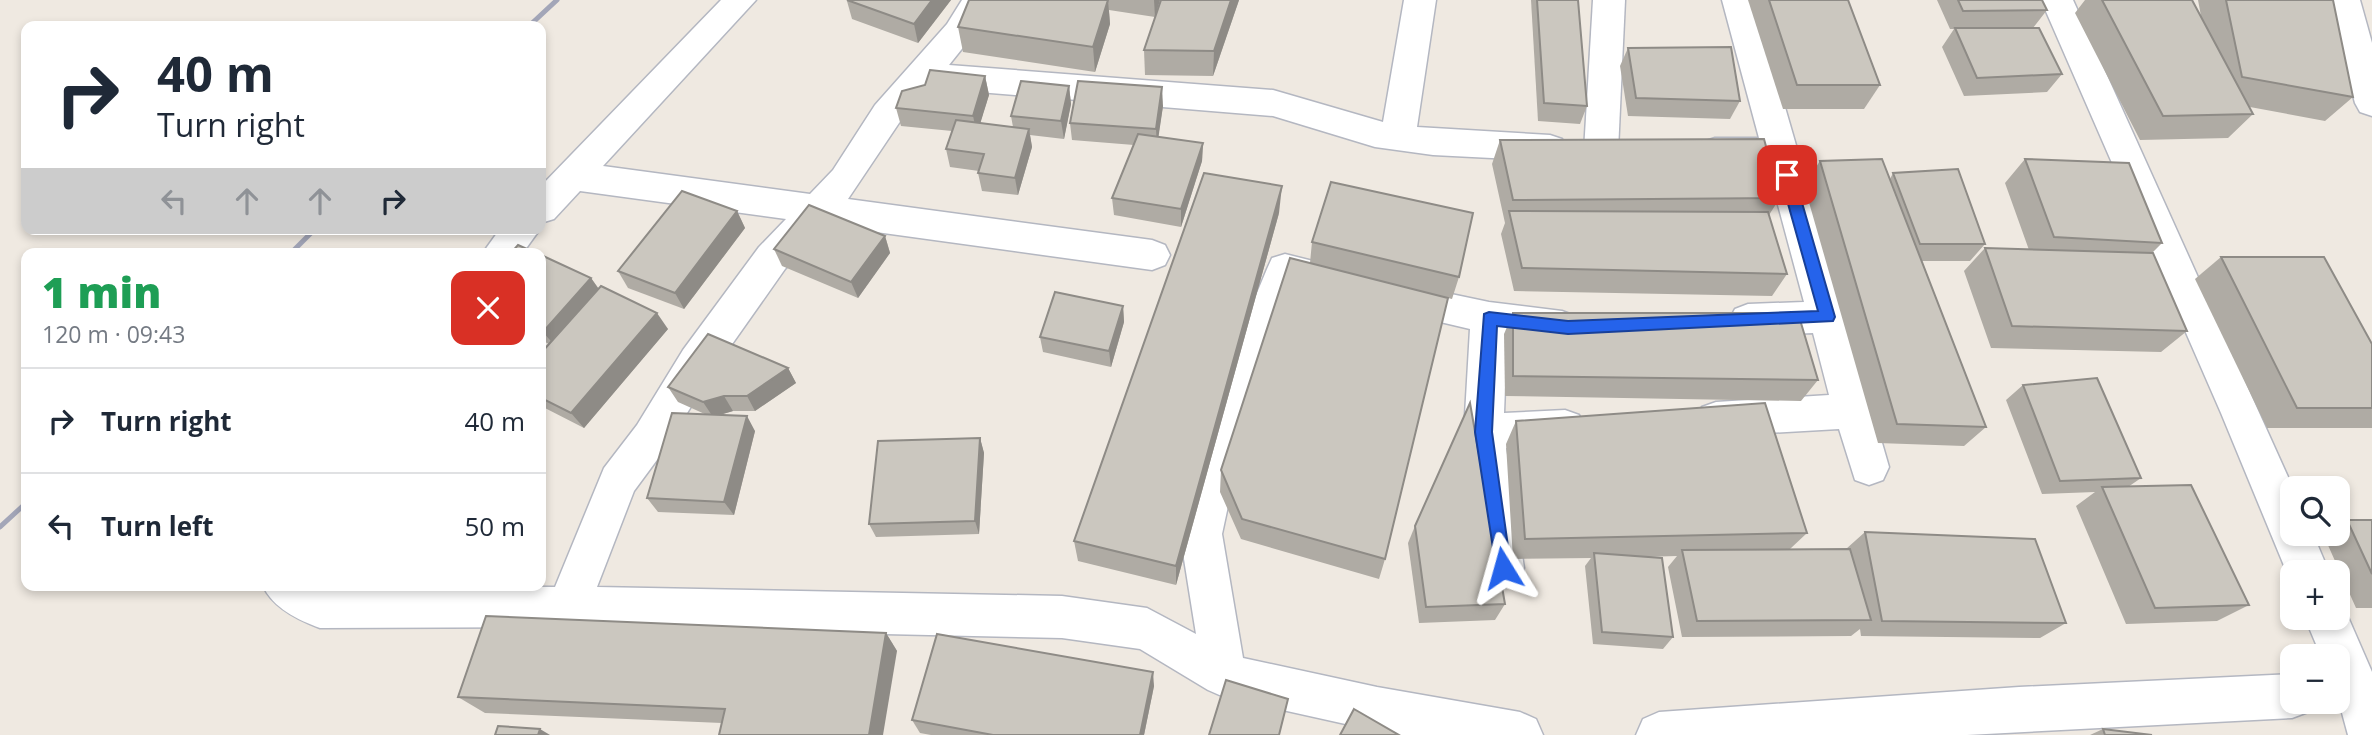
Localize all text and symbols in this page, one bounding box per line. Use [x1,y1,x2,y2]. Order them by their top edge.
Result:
text: 40 m [157,40,274,106]
icon: right [42,49,133,140]
text: Turn right [157,103,305,146]
pin [1757,145,1817,205]
icon: arrive [1768,156,1806,194]
icon: left [155,182,193,220]
icon: ahead [228,182,266,220]
icon: ahead [301,182,339,220]
icon: right [374,182,412,220]
text: 1 min [42,263,161,320]
button: close [451,271,525,345]
text: 120 m · 09:43 [42,318,185,350]
icon: right [42,402,80,440]
text: Turn right [101,403,232,439]
text: 40 m [464,403,525,439]
map controls [2280,476,2350,714]
button: search [2280,476,2350,546]
icon: left [42,507,80,545]
text: Turn left [101,508,213,544]
text: 50 m [464,508,525,544]
position arrow [1466,531,1540,605]
button: + [2280,560,2350,630]
button: − [2280,644,2350,714]

